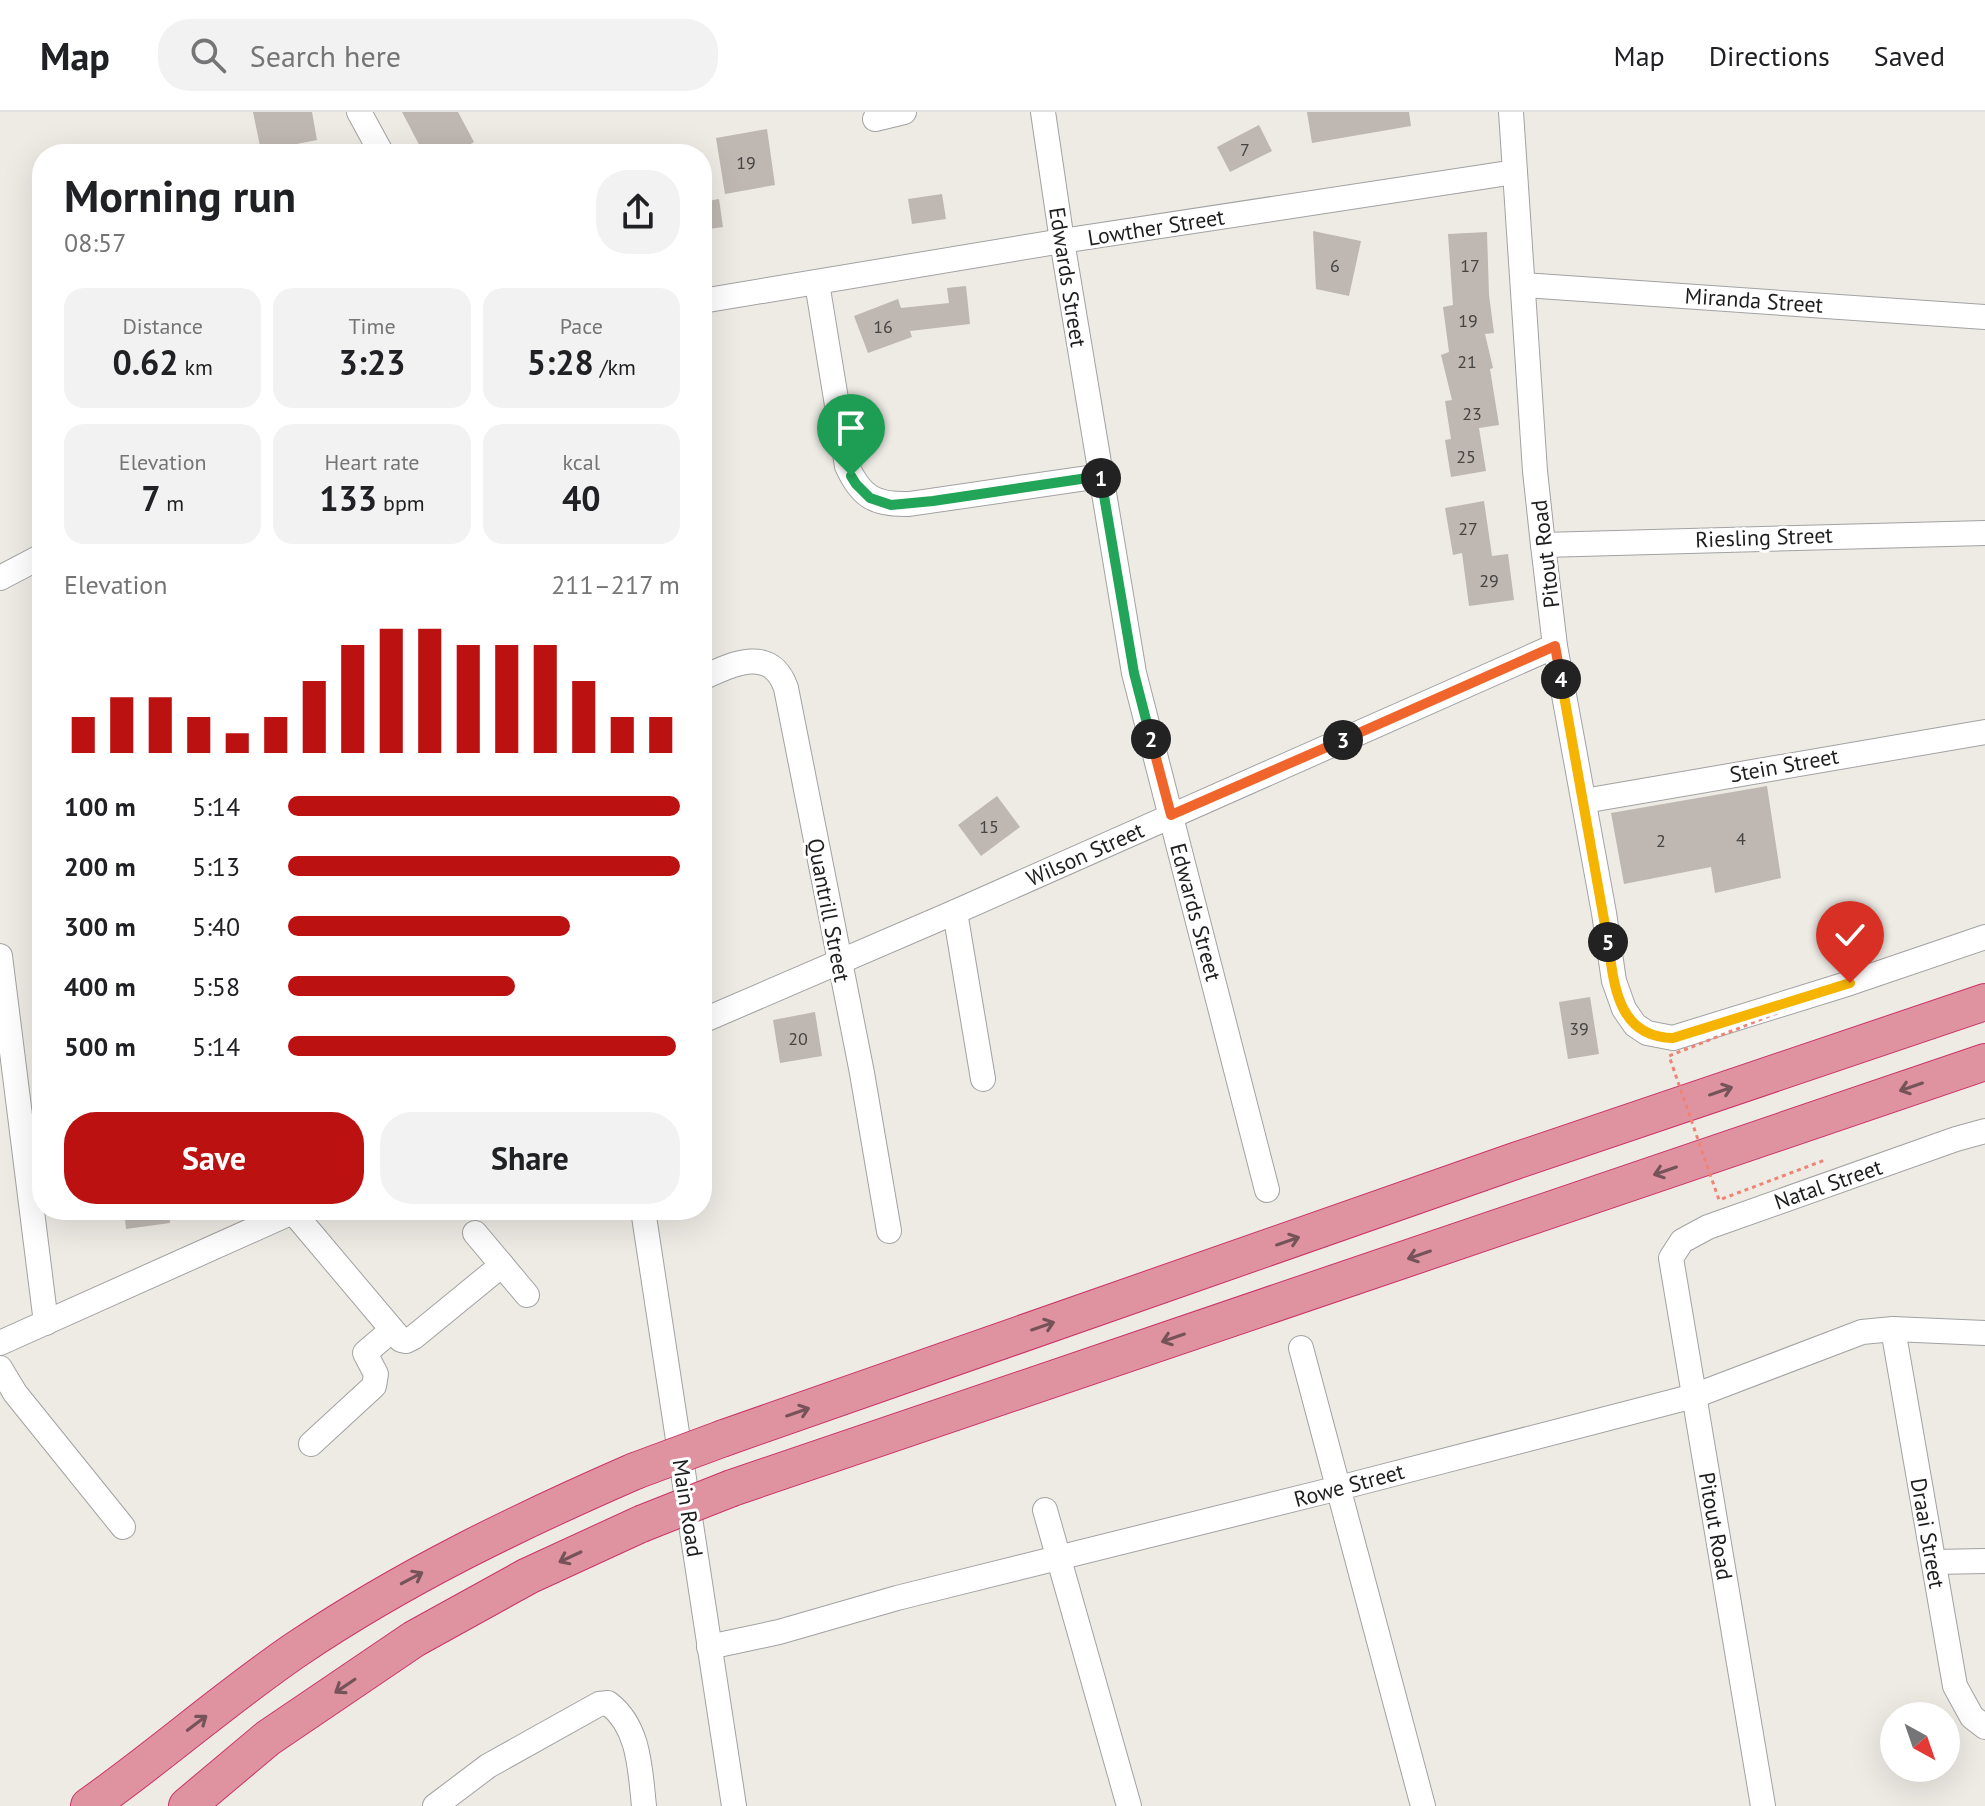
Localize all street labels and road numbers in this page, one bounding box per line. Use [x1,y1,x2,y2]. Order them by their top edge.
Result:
street label: Lowther Street [1086,202,1227,252]
street label: Edwards Street [1043,205,1093,350]
street label: Miranda Street [1684,281,1825,319]
street label: Pitout Road [1524,498,1566,610]
street label: Riesling Street [1695,521,1834,553]
street label: Stein Street [1727,742,1841,788]
street label: Wilson Street [1022,815,1149,892]
street label: Quantrill Street [801,836,857,985]
street label: Edwards Street [1164,840,1228,984]
street label: Natal Street [1770,1152,1886,1216]
street label: Main Road [666,1457,710,1559]
street label: Rowe Street [1291,1457,1408,1513]
street label: Pitout Road [1693,1470,1739,1582]
street label: Draai Street [1905,1476,1952,1591]

